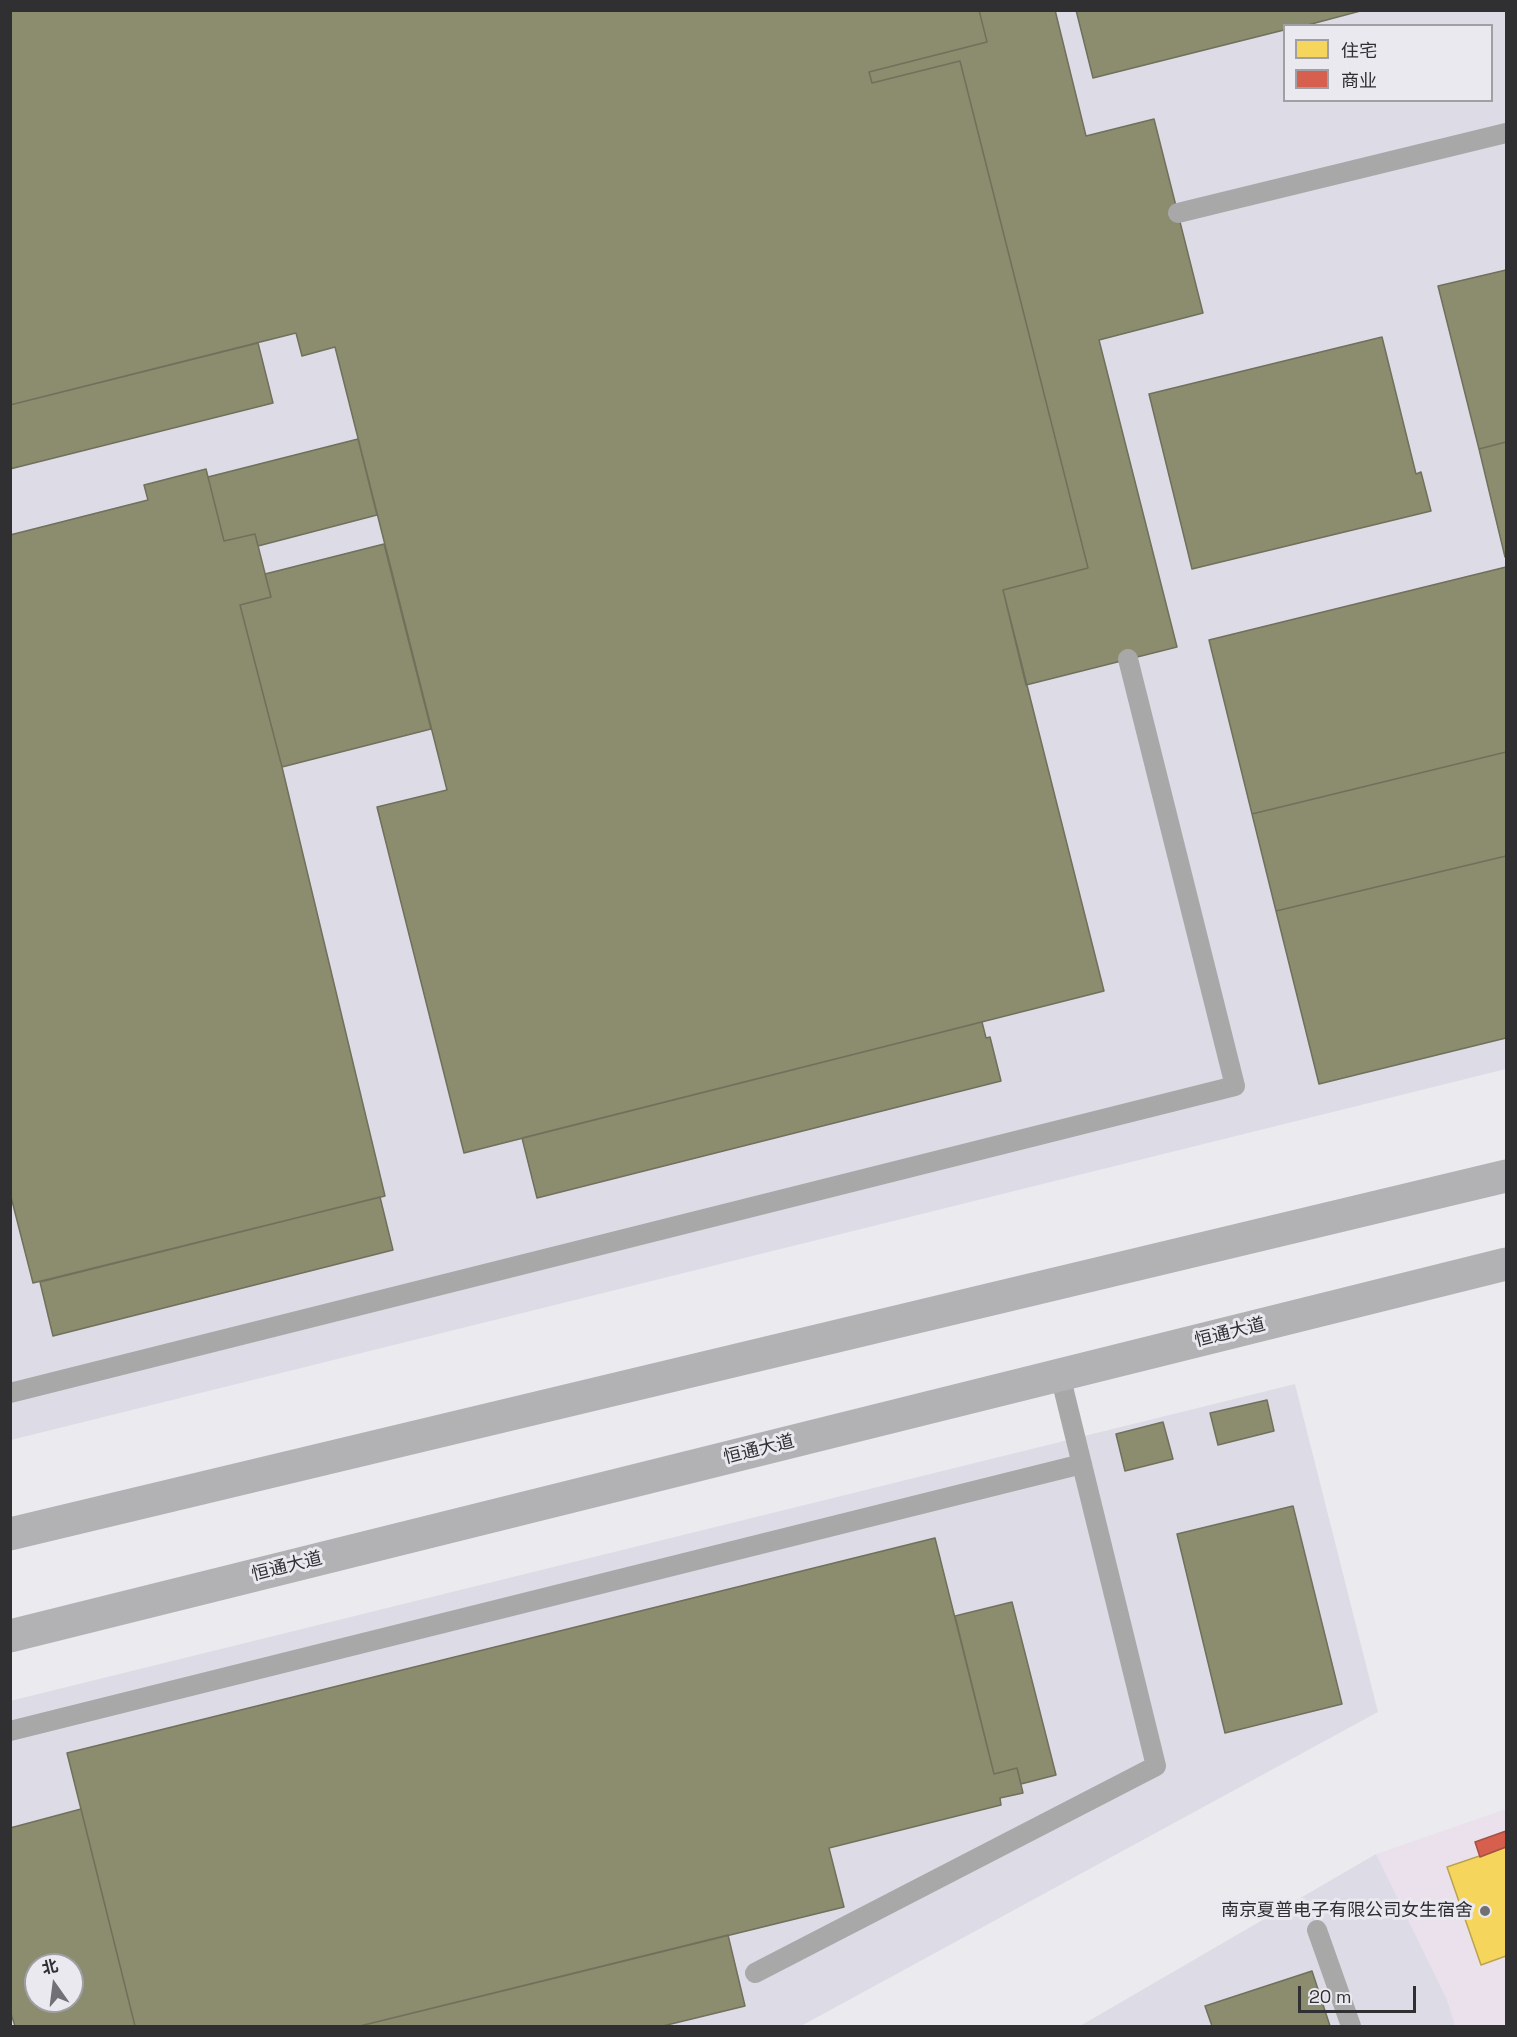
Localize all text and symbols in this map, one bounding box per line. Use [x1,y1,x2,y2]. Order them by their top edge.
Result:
legend [1283,24,1493,102]
text: 住宅 [1341,39,1377,62]
text: 商业 [1341,69,1377,92]
street label: 恒通大道 [1192,1314,1268,1352]
street label: 恒通大道 [721,1431,797,1469]
street label: 恒通大道 [249,1548,325,1586]
place label: 南京夏普电子有限公司女生宿舍 [1221,1900,1473,1922]
marker: 南京夏普电子有限公司女生宿舍 [1478,1904,1492,1918]
north arrow [24,1953,84,2013]
text: 北 [40,1955,60,1979]
scale bar [1301,1974,1420,2012]
text: 20 m [1309,1985,1352,2008]

